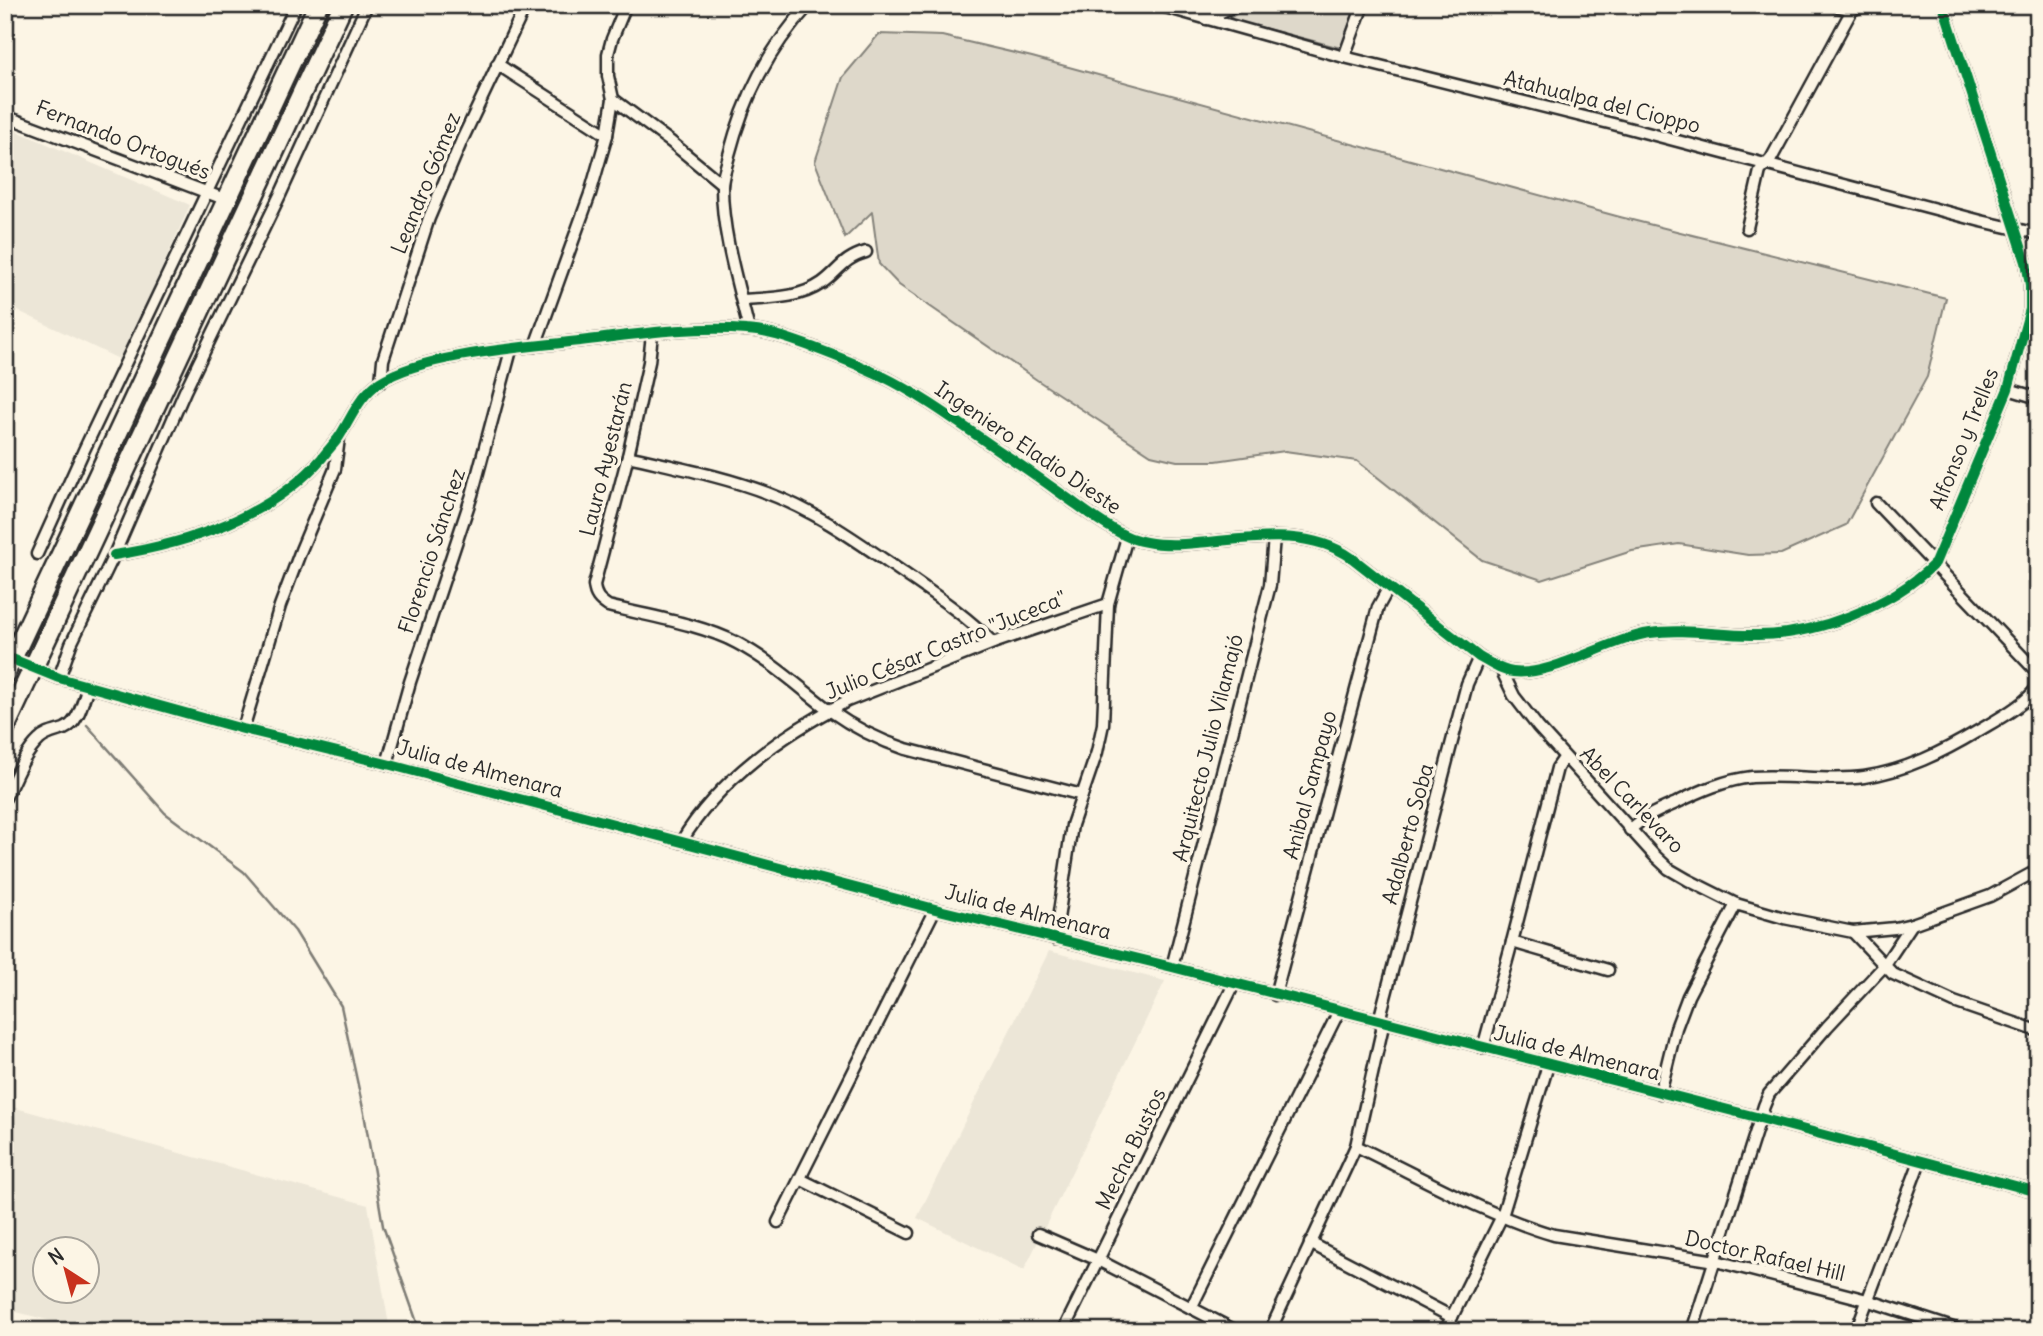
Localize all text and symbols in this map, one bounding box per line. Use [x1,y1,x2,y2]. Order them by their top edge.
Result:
street label: Atahualpa del Cioppo [1501,64,1703,139]
street label: Fernando Ortogués [32,94,214,185]
street label: Leandro Gómez [385,108,466,258]
street label: Alfonso y Trelles [1923,364,2004,514]
street label: Ingeniero Eladio Dieste [930,375,1127,520]
street label: Lauro Ayestarán [573,379,638,539]
street label: Florencio Sánchez [392,465,471,637]
street label: Julio César Castro "Juceca" [821,584,1070,705]
street label: Arquitecto Julio Vilamajó [1166,631,1249,865]
street label: Anibal Sampayo [1277,707,1342,862]
street label: Julia de Almenara [394,733,566,804]
street label: Abel Carlevaro [1575,740,1690,859]
street label: Adalberto Soba [1376,760,1439,907]
street label: Julia de Almenara [942,878,1114,945]
street label: Julia de Almenara [1491,1019,1663,1086]
street label: Mecha Bustos [1089,1084,1172,1214]
street label: Doctor Rafael Hill [1682,1224,1848,1287]
north arrow [32,1234,102,1304]
text: N [44,1243,68,1270]

